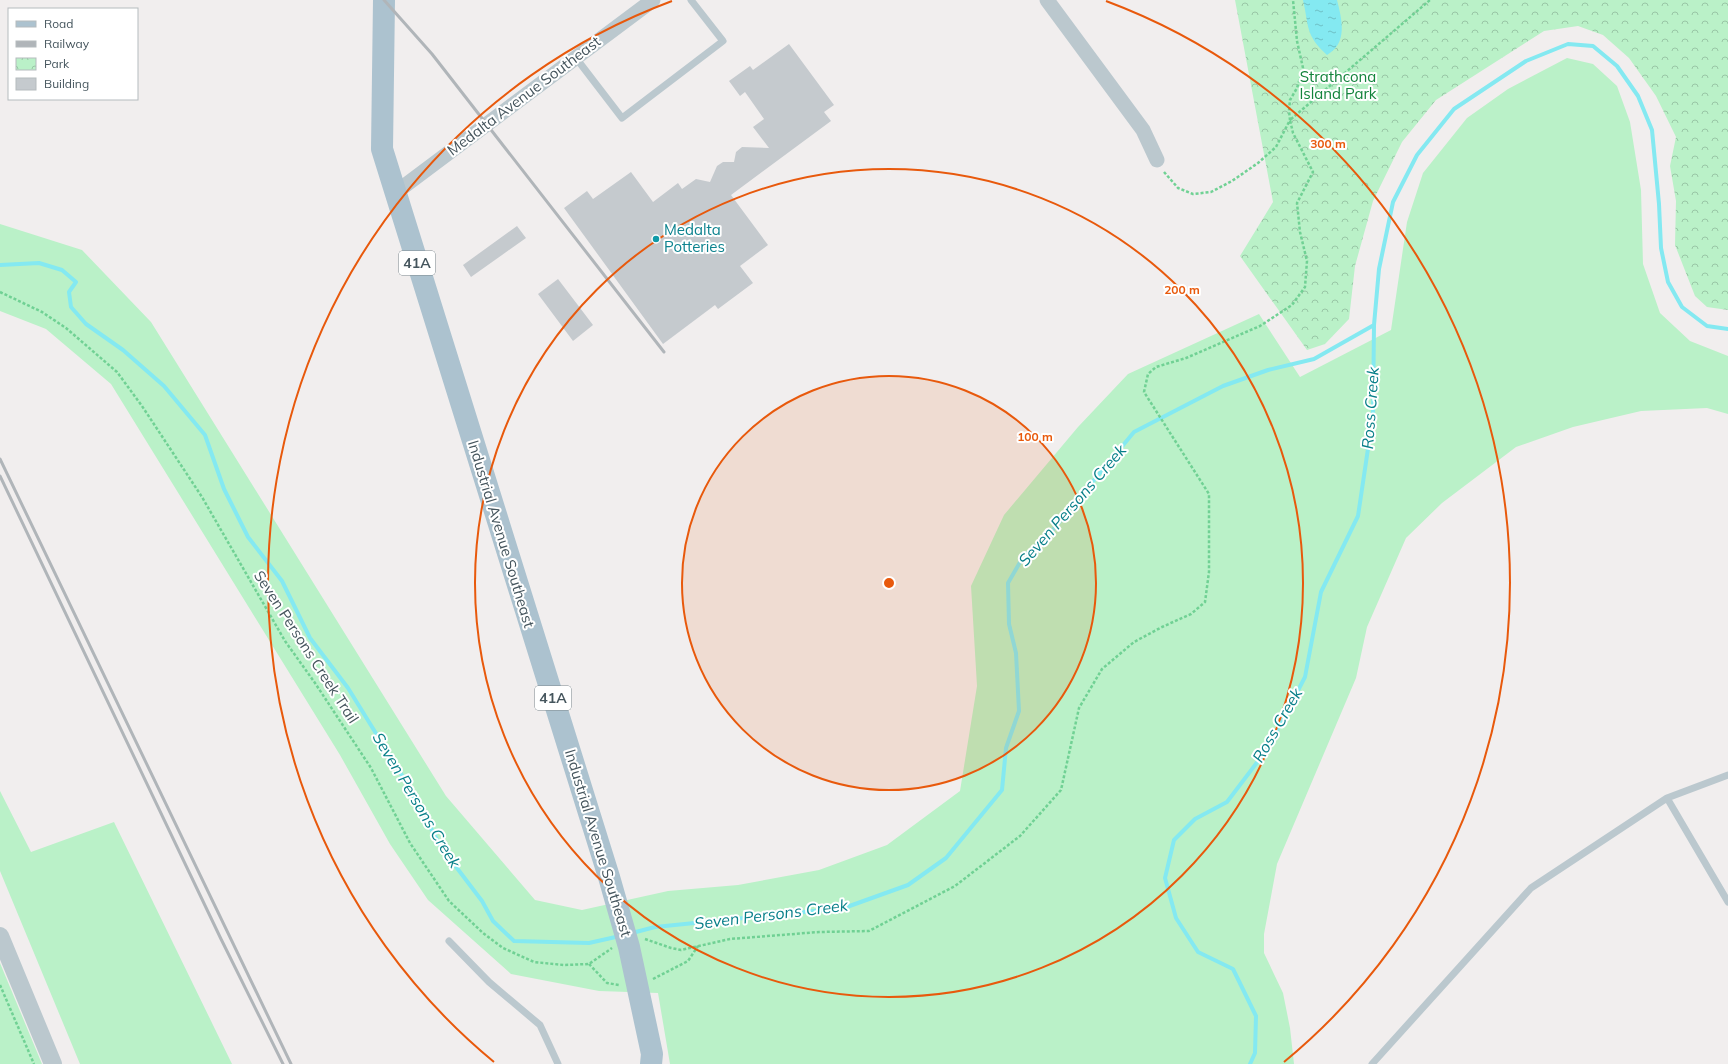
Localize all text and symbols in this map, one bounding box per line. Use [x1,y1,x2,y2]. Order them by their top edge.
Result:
legend [8,8,138,100]
text: Road [44,16,73,31]
street label: Medalta Avenue Southeast [443,32,604,160]
text: Railway [44,36,90,51]
text: Park [44,56,70,71]
park label: Strathcona Island Park [1299,67,1377,103]
text: Building [44,76,89,91]
text: 300 m [1310,136,1346,151]
place label: Medalta Potteries [664,220,725,256]
marker: Medalta Potteries [651,234,661,244]
road number: 41A [399,251,435,275]
text: 200 m [1164,282,1200,297]
water label: Ross Creek [1357,365,1383,450]
text: 100 m [1017,429,1053,444]
street label: Industrial Avenue Southeast [464,438,539,630]
water label: Seven Persons Creek [1014,440,1131,570]
street label: Seven Persons Creek Trail [250,567,363,727]
centre of rings [882,576,896,590]
water label: Ross Creek [1248,684,1307,766]
road number: 41A [535,686,571,710]
water label: Seven Persons Creek [369,729,466,872]
street label: Industrial Avenue Southeast [561,747,636,939]
water label: Seven Persons Creek [693,895,850,933]

